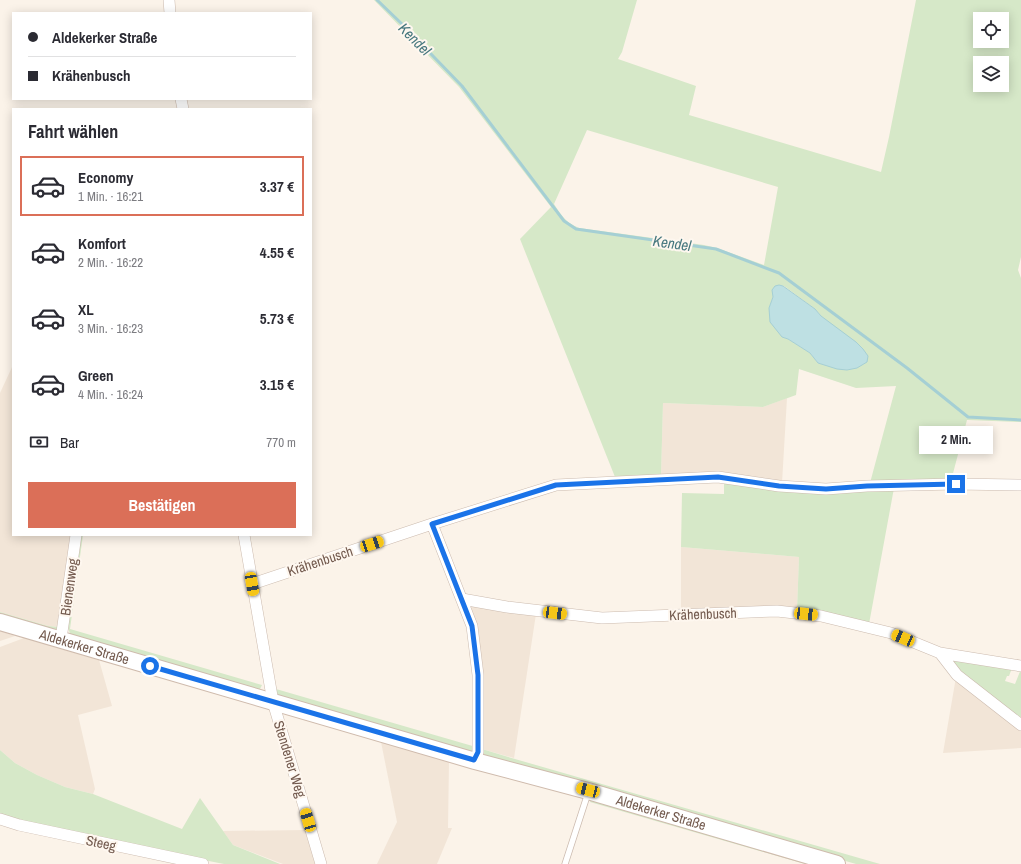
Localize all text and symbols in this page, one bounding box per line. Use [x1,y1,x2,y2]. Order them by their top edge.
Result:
map controls [973,12,1009,92]
button: locate [973,12,1009,48]
water label: Kendel [394,18,436,60]
text: Aldekerker Straße [52,27,157,48]
button: layers [973,56,1009,92]
text: Krähenbusch [52,65,131,86]
text: Fahrt wählen [28,119,118,144]
text: Economy [78,167,133,188]
icon: car [30,168,66,204]
text: 3.37 € [260,176,294,197]
text: 1 Min. · 16:21 [78,188,143,205]
water label: Kendel [652,230,693,256]
text: Komfort [78,233,126,254]
icon: car [30,234,66,270]
text: 4.55 € [260,242,294,263]
text: 2 Min. · 16:22 [78,254,143,271]
text: XL [78,299,94,320]
icon: car [30,300,66,336]
text: 5.73 € [260,308,294,329]
text: 3 Min. · 16:23 [78,320,143,337]
text: Green [78,365,114,386]
icon: car [30,366,66,402]
text: 3.15 € [260,374,294,395]
text: 4 Min. · 16:24 [78,386,143,403]
callout: 2 Min. [919,426,993,454]
icon: cash [28,431,50,453]
text: 2 Min. [941,431,971,448]
text: Bar [60,432,79,453]
text: 770 m [266,434,296,451]
route end [947,475,965,493]
button: Bestätigen [28,482,296,528]
car [359,535,385,553]
street label: Krähenbusch [285,542,355,580]
street label: Bienenweg [56,557,82,617]
car [244,571,260,597]
street label: Krähenbusch [669,604,737,624]
car [542,606,568,620]
car [793,607,819,621]
street label: Aldekerker Straße [37,625,131,668]
car [890,628,916,648]
route start [141,657,159,675]
street label: Stendener Weg [270,718,310,800]
car [575,781,601,799]
street label: Aldekerker Straße [613,790,708,834]
car [299,807,317,833]
street label: Steeg [84,831,118,855]

